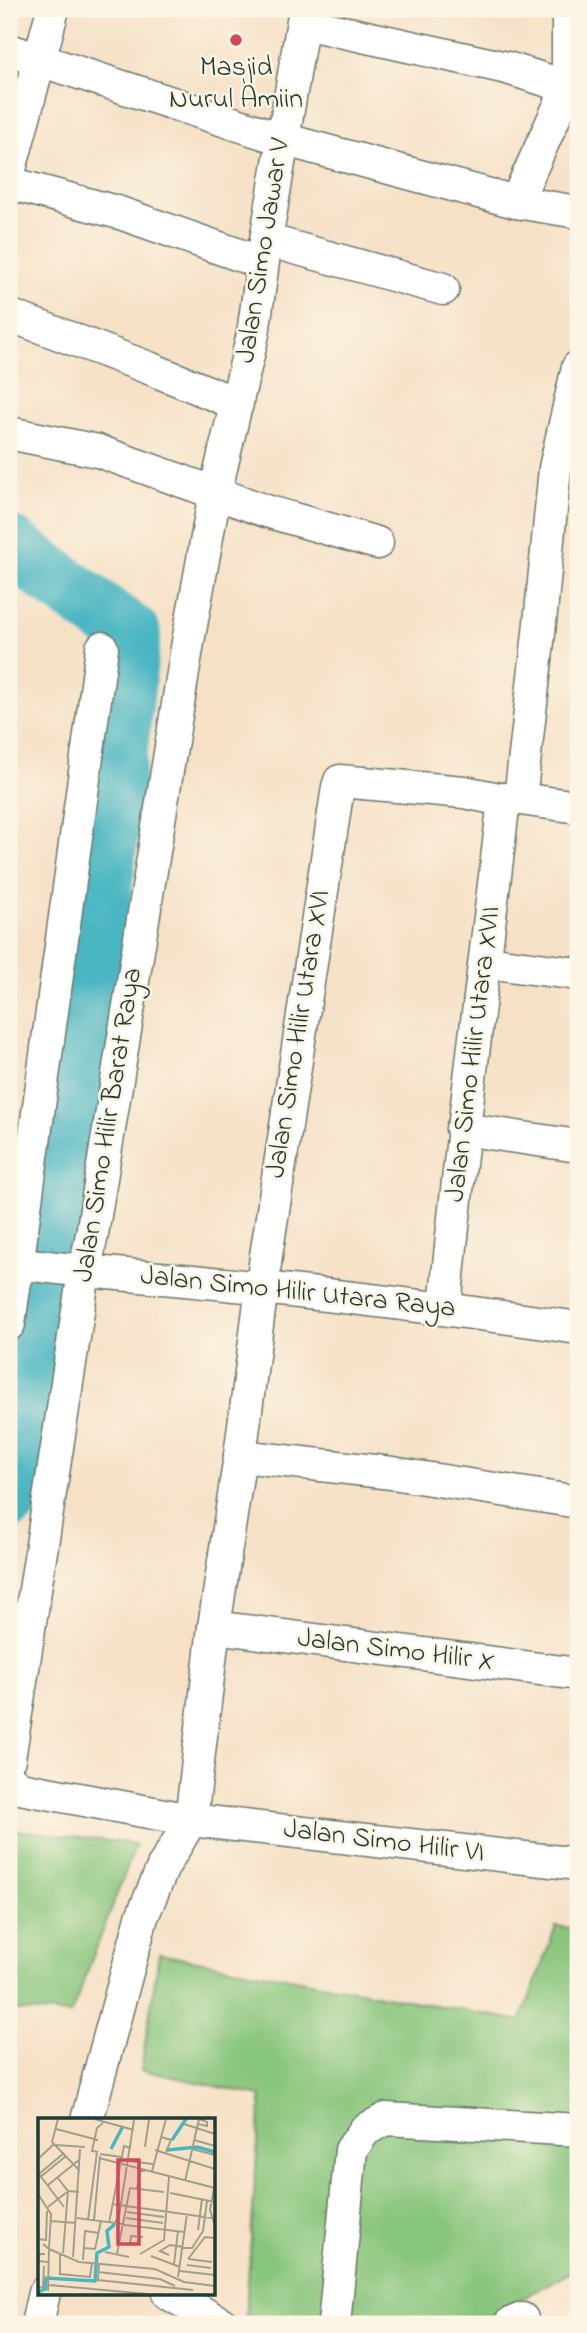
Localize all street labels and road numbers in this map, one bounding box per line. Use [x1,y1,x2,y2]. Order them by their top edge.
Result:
street label: Jalan Simo Jawar V [226,135,302,366]
street label: Jalan Simo Hilir Utara XVI [256,887,342,1181]
street label: Jalan Simo Hilir Utara XVII [435,904,513,1204]
street label: Jalan Simo Hilir Barat Raya [64,965,154,1285]
street label: Jalan Simo Hilir Utara Raya [138,1256,458,1330]
street label: Jalan Simo Hilir X [295,1619,497,1683]
street label: Jalan Simo Hilir VI [281,1809,487,1875]

